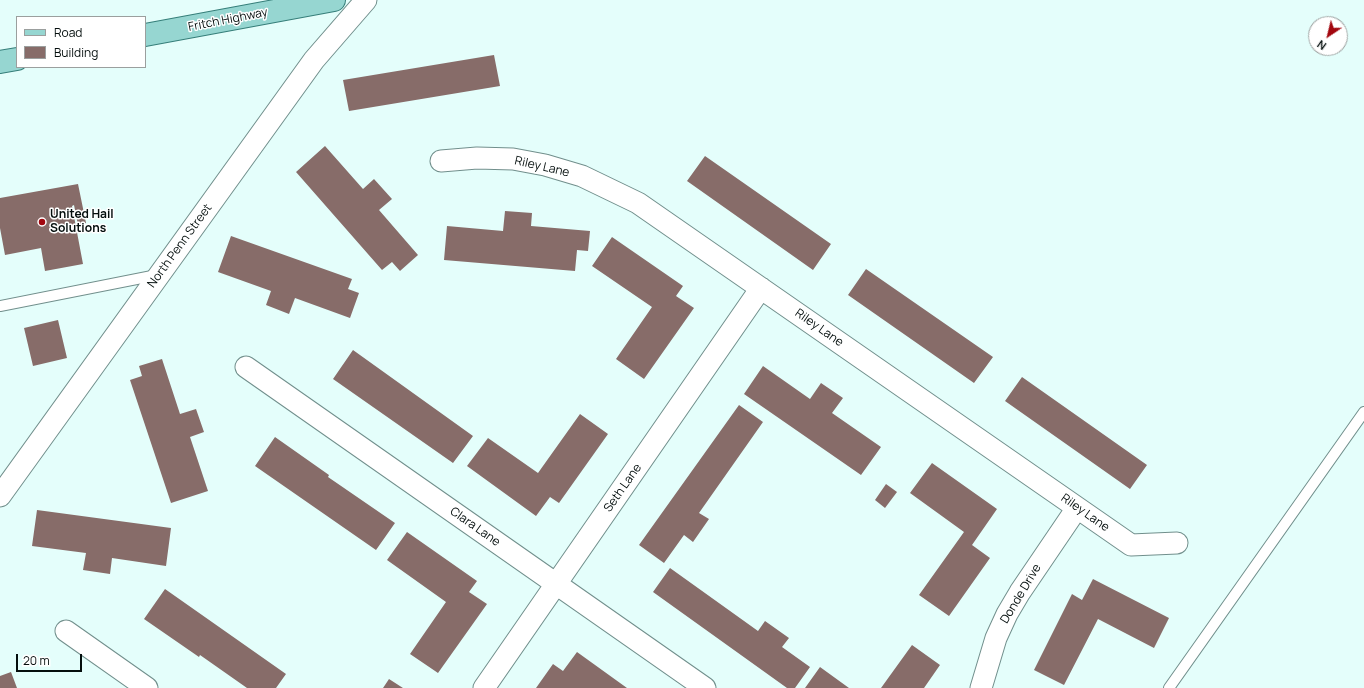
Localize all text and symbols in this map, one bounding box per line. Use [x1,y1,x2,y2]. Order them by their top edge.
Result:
street label: Fritch Highway [187,5,269,35]
legend [16,16,146,68]
north arrow [1308,16,1348,56]
text: Road [54,24,82,41]
text: N [1314,37,1329,54]
text: Building [54,44,98,61]
street label: Riley Lane [513,154,571,180]
street label: North Penn Street [145,201,215,291]
place label: United Hail Solutions [50,208,114,236]
marker: United Hail Solutions [37,217,47,227]
street label: Riley Lane [792,306,846,350]
street label: Seth Lane [601,461,645,515]
street label: Riley Lane [1058,491,1112,535]
street label: Clara Lane [447,504,503,550]
street label: Donde Drive [998,562,1044,626]
scale bar [18,646,84,672]
text: 20 m [23,652,50,669]

